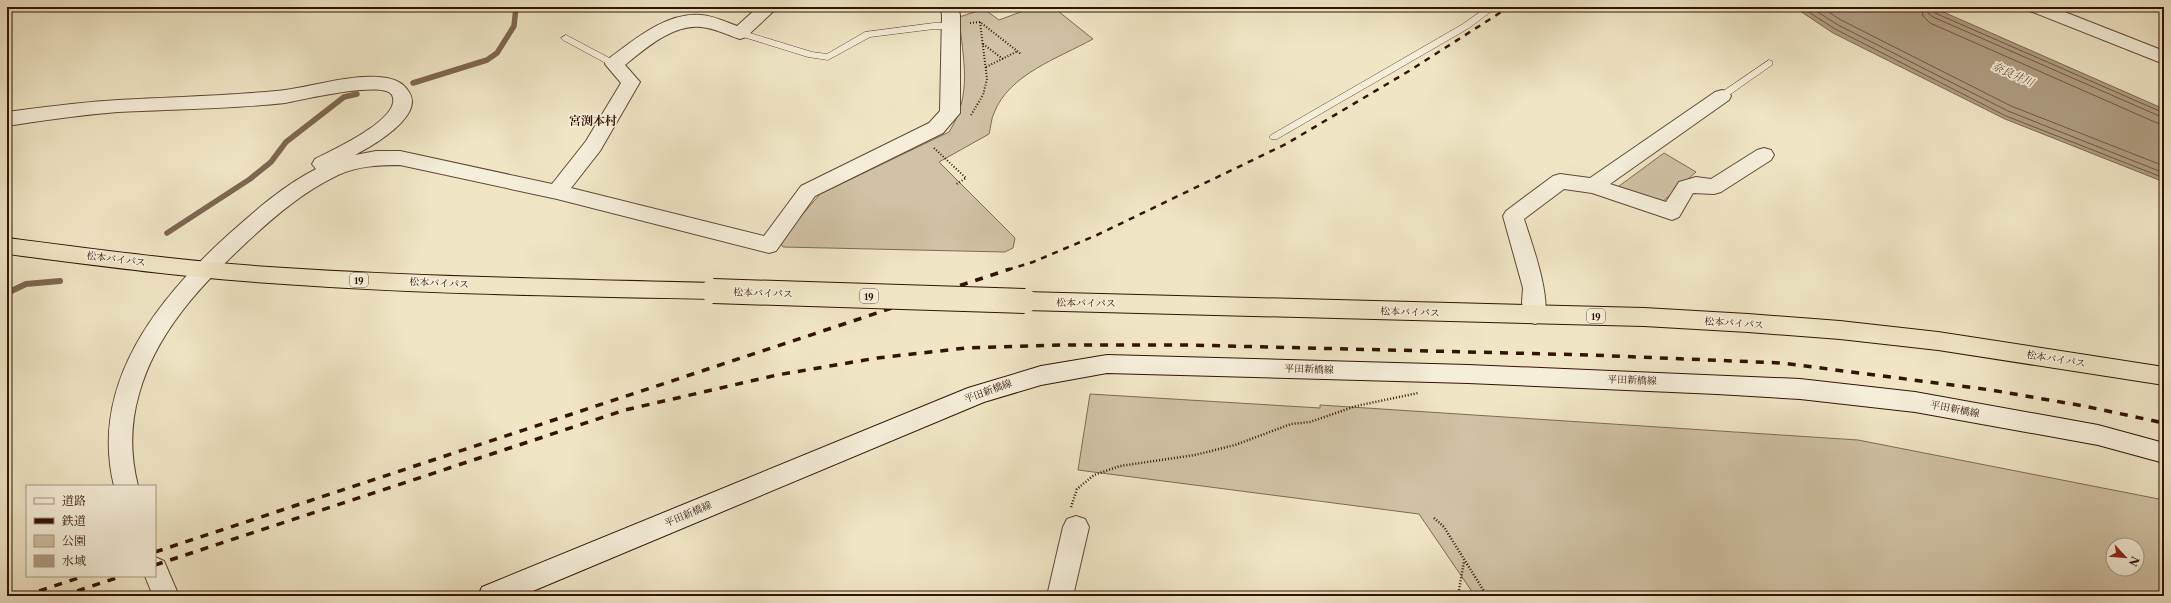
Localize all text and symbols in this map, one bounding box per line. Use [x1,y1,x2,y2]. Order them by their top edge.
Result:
water label: 奈良井川 [1990,59,2037,90]
district label: 宮渕本村 [569,113,617,128]
street label: 松本バイパス [86,249,146,269]
road number: 19 [350,273,368,287]
street label: 松本バイパス [409,275,469,291]
street label: 松本バイパス [733,285,793,301]
road number: 19 [860,289,878,303]
street label: 松本バイパス [1056,296,1116,310]
street label: 松本バイパス [1380,304,1440,320]
road number: 19 [1587,309,1605,323]
street label: 松本バイパス [1704,314,1764,332]
street label: 松本バイパス [2025,348,2087,370]
street label: 平田新橋線 [1284,362,1334,376]
street label: 平田新橋線 [1607,373,1657,387]
street label: 平田新橋線 [962,376,1014,406]
street label: 平田新橋線 [1929,398,1981,420]
legend [26,485,156,577]
text: 道路 [62,493,86,508]
street label: 平田新橋線 [662,498,714,530]
text: 鉄道 [61,513,86,528]
text: 公園 [62,533,86,548]
north arrow [2105,537,2145,577]
text: 水域 [62,553,86,568]
text: N [2125,554,2142,569]

